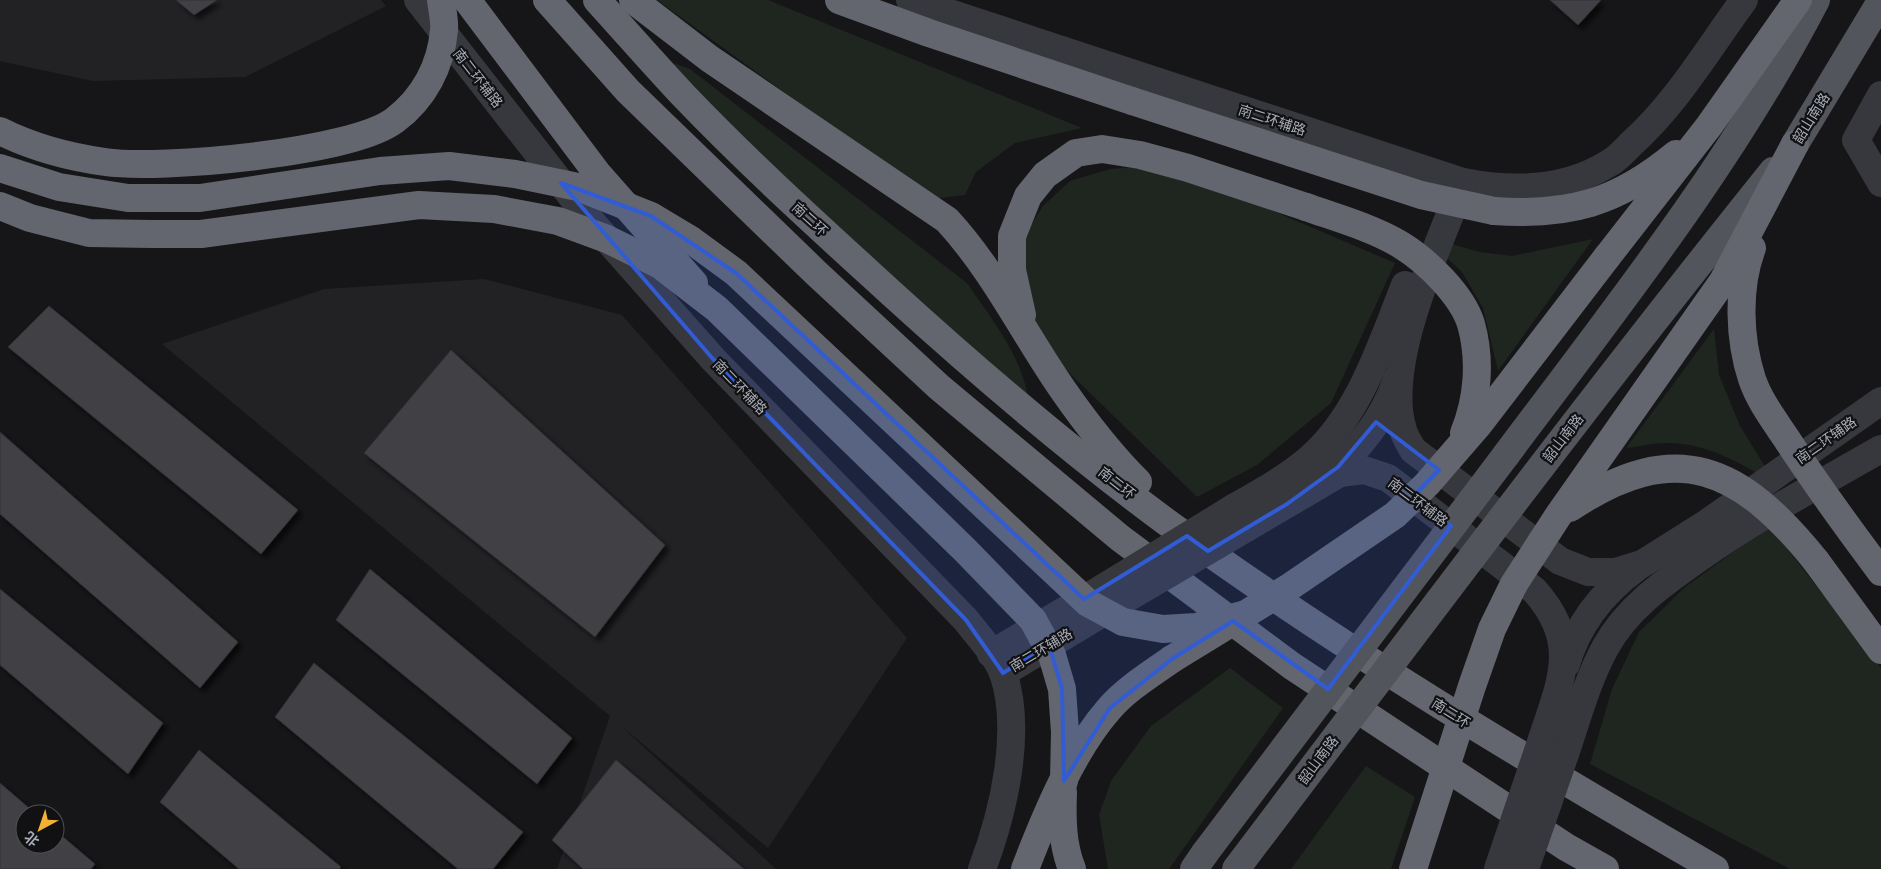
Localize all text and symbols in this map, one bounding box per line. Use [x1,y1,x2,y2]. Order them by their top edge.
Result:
street label: 南二环辅路 [450,45,506,111]
street label: 韶山南路 [1789,90,1833,146]
street label: 南二环辅路 [1236,102,1308,138]
street label: 南二环 [789,199,831,239]
street label: 南二环辅路 [710,356,770,418]
street label: 韶山南路 [1539,411,1587,465]
street label: 南二环辅路 [1793,413,1859,467]
street label: 南二环 [1096,464,1138,502]
street label: 南二环辅路 [1385,475,1451,529]
street label: 南二环辅路 [1007,625,1075,675]
street label: 南二环 [1429,695,1473,731]
street label: 韶山南路 [1295,733,1341,787]
north arrow [15,804,65,854]
text: 北 [21,828,42,850]

